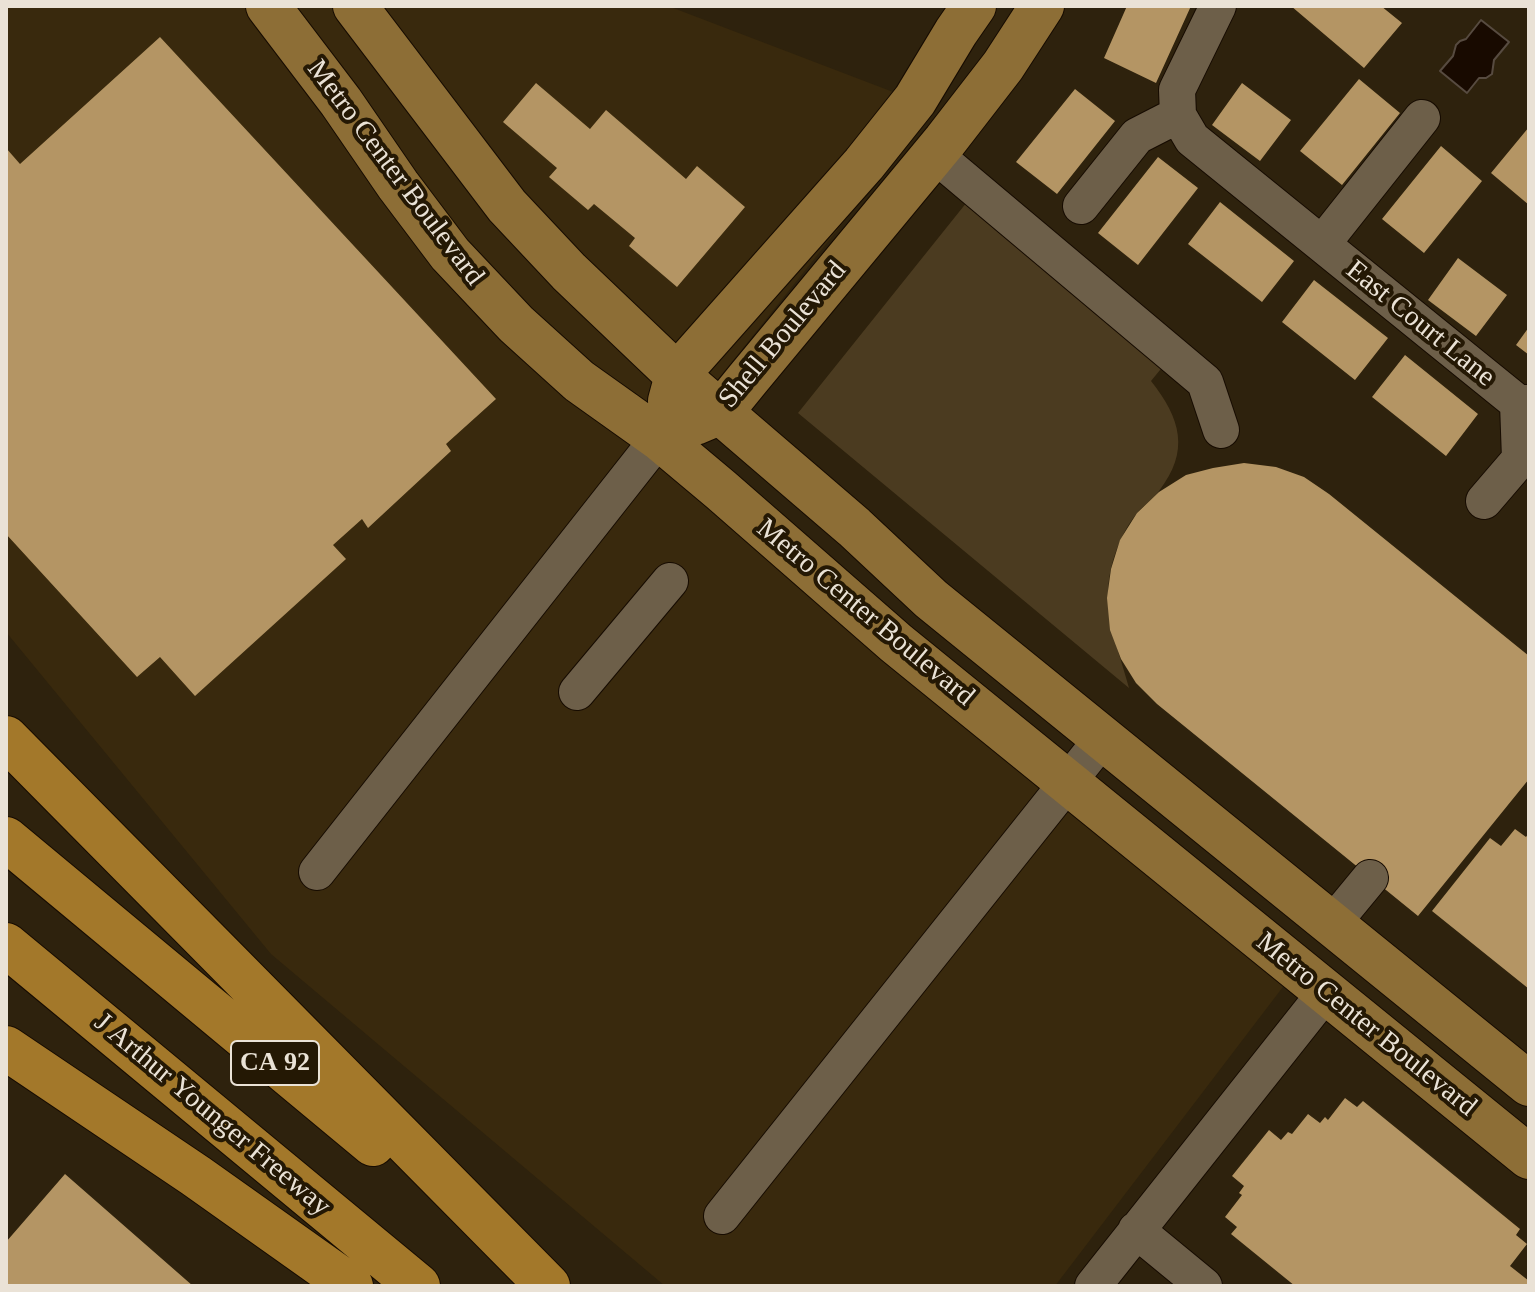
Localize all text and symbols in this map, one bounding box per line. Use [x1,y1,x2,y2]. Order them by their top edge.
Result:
street label: Metro Center Boulevard [299,54,491,292]
street label: East Court Lane [1339,254,1501,394]
street label: Shell Boulevard [712,255,854,415]
street label: Metro Center Boulevard [749,512,981,714]
street label: Metro Center Boulevard [1249,926,1483,1124]
street label: J Arthur Younger Freeway [87,1006,337,1224]
road number: CA 92 [231,1041,319,1085]

